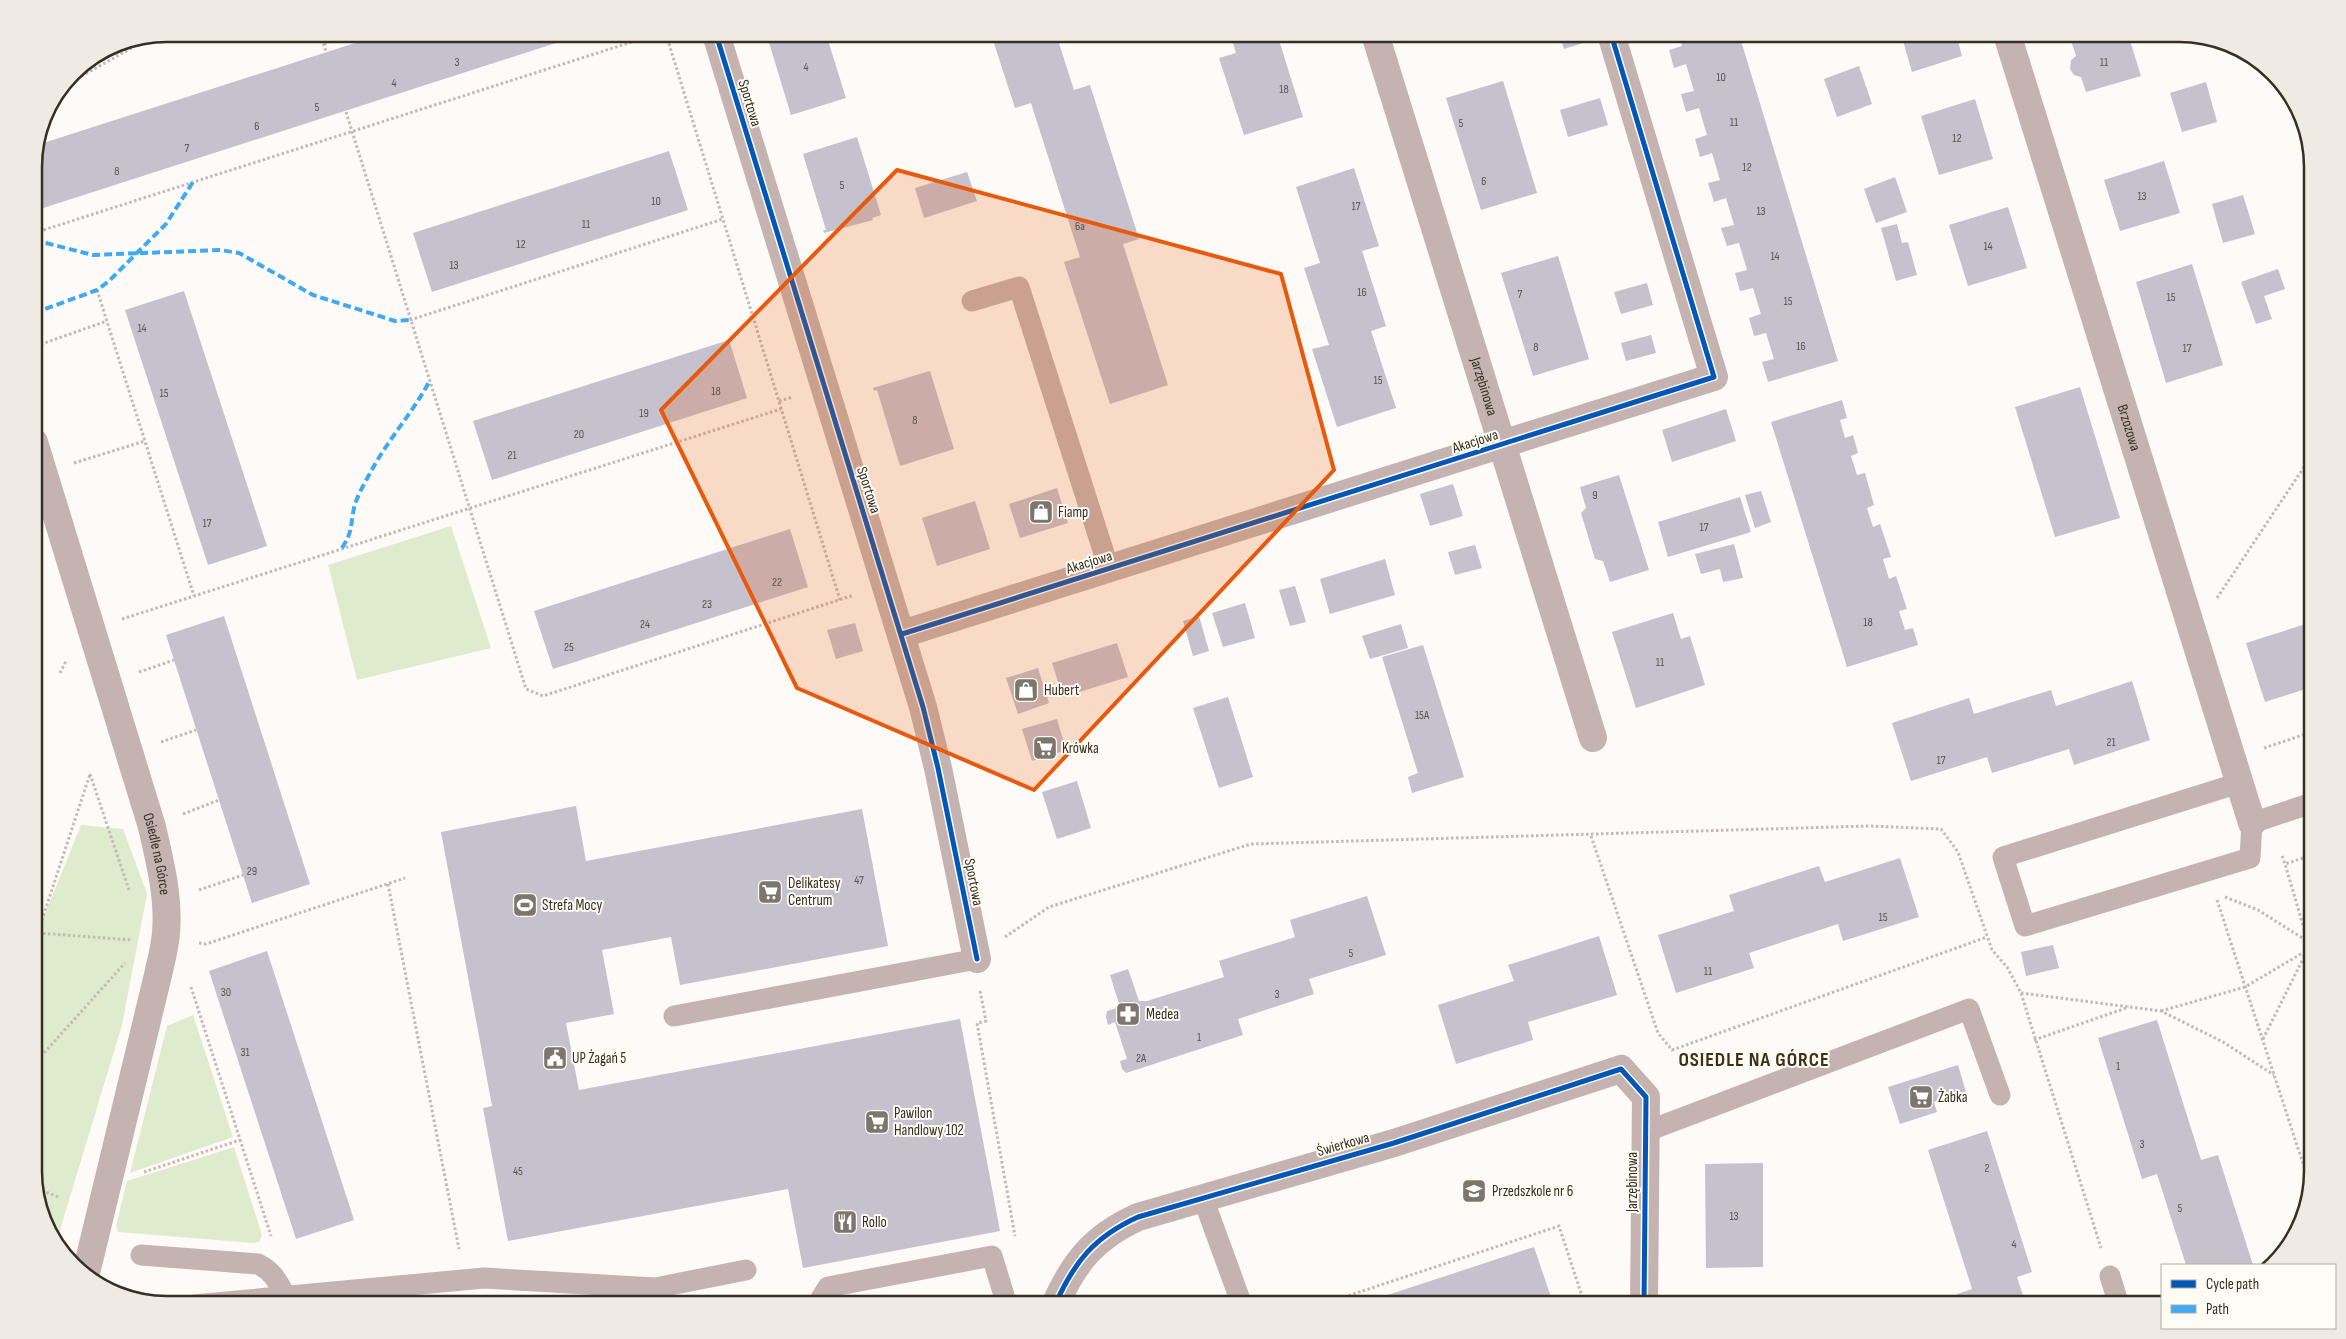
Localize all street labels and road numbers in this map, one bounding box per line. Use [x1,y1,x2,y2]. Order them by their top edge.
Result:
street label: Sportowa [733,77,766,129]
street label: Jarzębinowa [1465,354,1502,418]
street label: Brzozowa [2113,402,2145,453]
street label: Akacjowa [1449,425,1501,458]
street label: Sportowa [852,464,885,516]
street label: Akacjowa [1063,546,1115,579]
street label: Osiedle na Górce [138,811,174,896]
street label: Sportowa [960,857,987,908]
street label: Świerkowa [1315,1128,1372,1161]
street label: Jarzębinowa [1623,1152,1642,1213]

